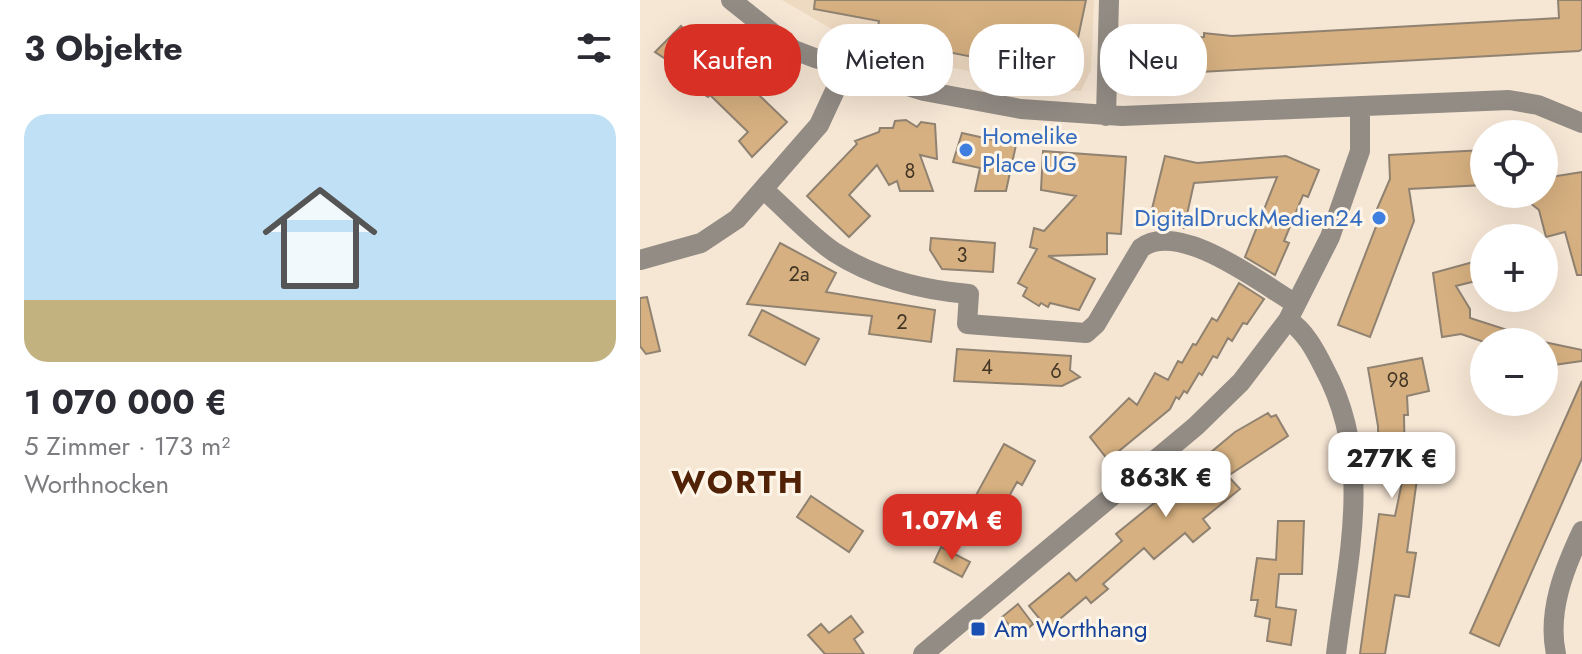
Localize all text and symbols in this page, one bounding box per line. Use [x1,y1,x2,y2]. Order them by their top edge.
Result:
text: 3 Objekte [24,24,183,73]
chip: Kaufen [664,24,801,96]
chip: Mieten [817,24,953,96]
chip: Filter [969,24,1084,96]
chip: Neu [1100,24,1207,96]
icon: filters [572,26,616,70]
place label: Homelike Place UG [982,118,1078,181]
map controls [1470,120,1558,416]
button: locate [1470,120,1558,208]
marker: Homelike Place UG [957,141,975,159]
house number: 8 [905,157,915,186]
icon: home [248,166,392,310]
place label: DigitalDruckMedien24 [1134,200,1363,235]
marker: DigitalDruckMedien24 [1370,209,1388,227]
button: + [1470,224,1558,312]
house number: 3 [957,241,968,270]
house number: 2a [789,260,810,289]
house number: 2 [896,308,908,337]
button: − [1470,328,1558,416]
house number: 4 [981,353,993,382]
house number: 6 [1050,357,1062,386]
house number: 98 [1387,366,1409,395]
text: 1 070 000 € [24,378,227,427]
text: 5 Zimmer · 173 m² [24,427,230,465]
pin: 277K € [1327,432,1457,500]
text: 277K € [1346,439,1438,477]
pin: 863K € [1101,451,1231,519]
text: 863K € [1120,458,1212,496]
district label: WORTH [671,459,805,505]
text: Worthnocken [24,465,169,503]
pin: 1.07M € [878,494,1026,562]
text: 1.07M € [901,501,1003,539]
place label: Am Worthhang [994,611,1148,646]
marker: Am Worthhang [969,620,987,638]

